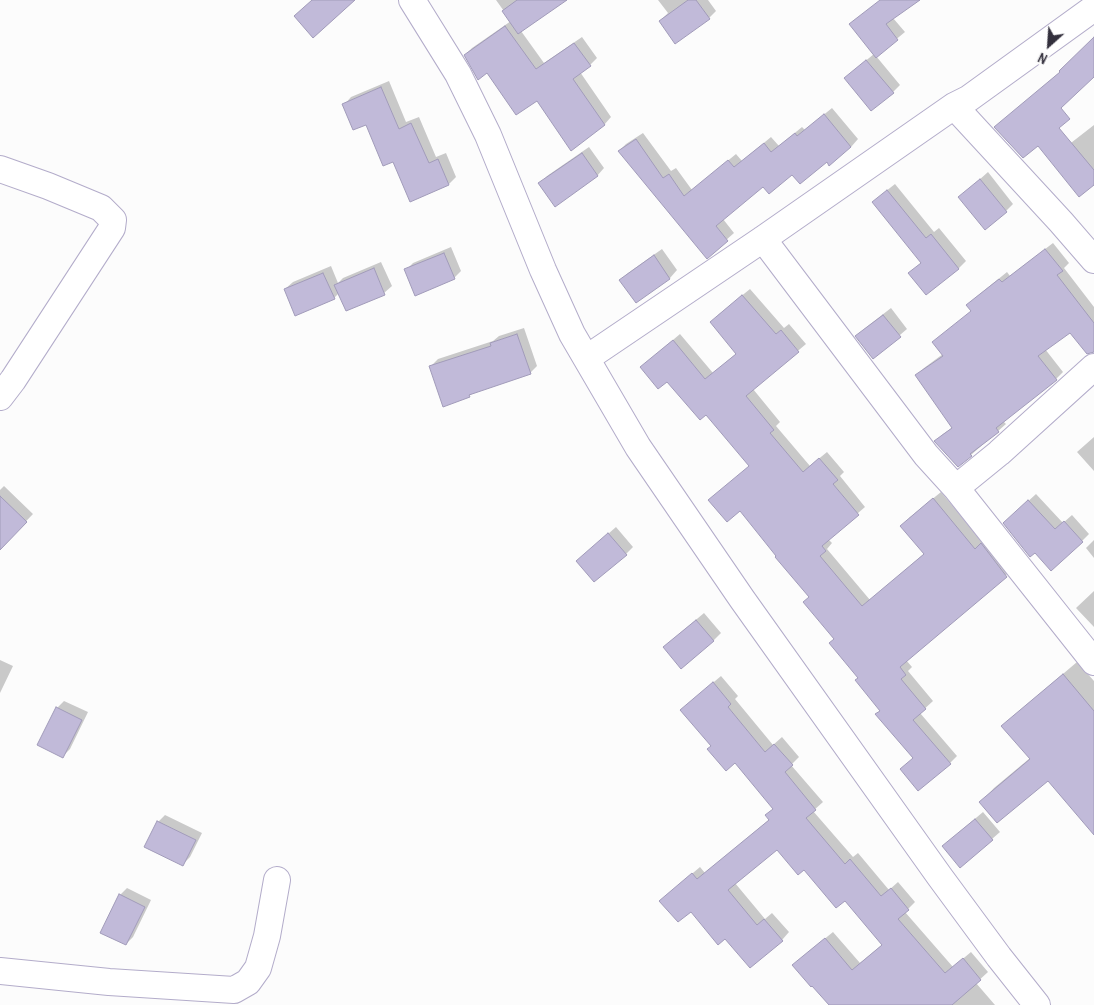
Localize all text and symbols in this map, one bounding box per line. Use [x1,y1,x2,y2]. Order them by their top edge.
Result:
north arrow [1024,20,1074,70]
text: N [1035,49,1050,68]

